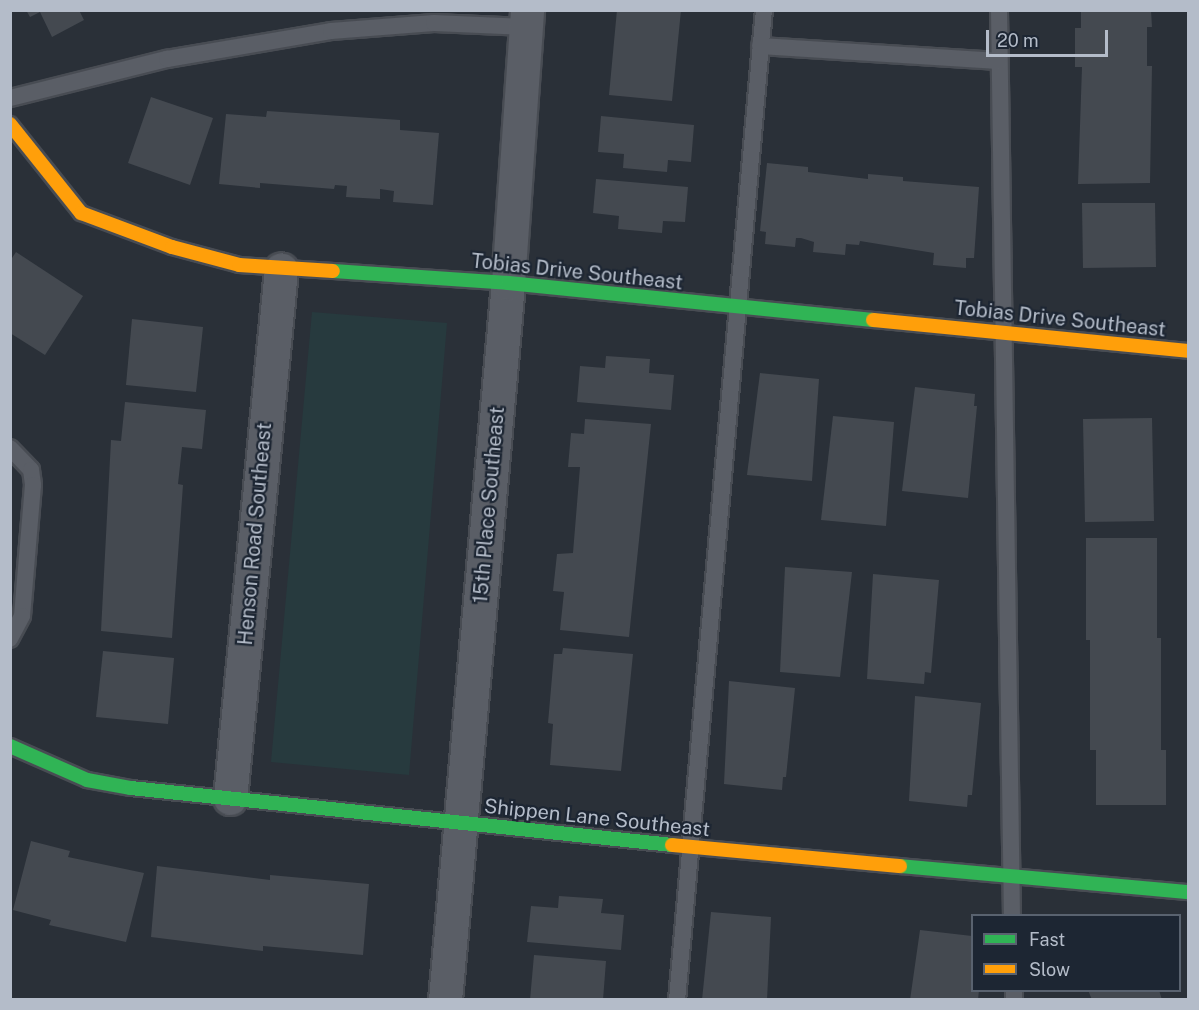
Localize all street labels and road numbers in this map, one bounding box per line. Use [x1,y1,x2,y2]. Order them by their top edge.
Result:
street label: Tobias Drive Southeast [470,249,684,295]
street label: Tobias Drive Southeast [953,296,1167,342]
street label: 15th Place Southeast [468,406,510,604]
street label: Henson Road Southeast [233,422,277,646]
street label: Shippen Lane Southeast [483,794,711,842]

